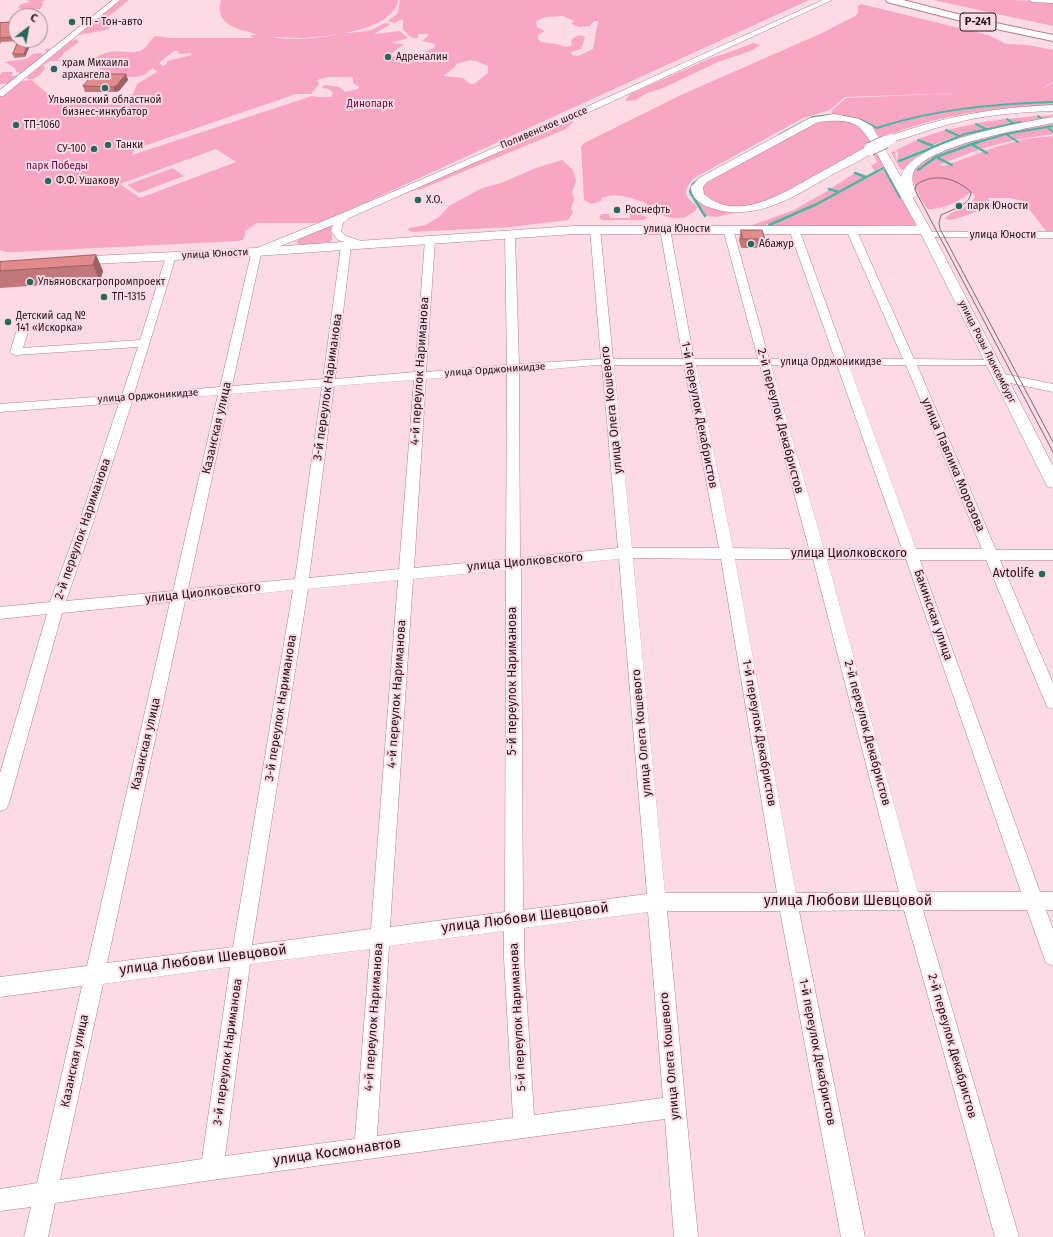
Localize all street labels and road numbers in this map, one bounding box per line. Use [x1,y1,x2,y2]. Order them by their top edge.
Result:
road number: Р-241 [960,13,996,31]
street label: Поливенское шоссе [499,104,589,152]
street label: улица Юности [644,223,710,235]
street label: улица Юности [970,229,1036,241]
street label: улица Юности [181,246,249,262]
street label: 4-й переулок Нариманова [408,296,432,446]
street label: улица Розы Люксембург [956,299,1018,405]
street label: 3-й переулок Нариманова [311,313,345,461]
street label: 1-й переулок Декабристов [678,340,720,490]
street label: улица Олега Кошевого [598,345,626,475]
street label: 2-й переулок Декабристов [754,347,806,495]
street label: улица Орджоникидзе [781,356,881,368]
street label: улица Орджоникидзе [444,360,546,380]
street label: Казанская улица [199,380,235,476]
street label: улица Орджоникидзе [97,386,199,406]
street label: улица Павлика Морозова [918,396,988,534]
street label: 2-й переулок Нариманова [52,457,114,601]
street label: улица Циолковского [791,547,907,561]
street label: улица Циолковского [467,550,583,574]
street label: Бакинская улица [911,567,955,663]
street label: улица Циолковского [144,580,262,606]
street label: 5-й переулок Нариманова [506,607,520,755]
street label: 4-й переулок Нариманова [385,619,409,769]
street label: 3-й переулок Нариманова [262,634,300,782]
street label: 1-й переулок Декабристов [739,658,779,808]
street label: 2-й переулок Декабристов [841,659,893,807]
street label: улица Олега Кошевого [629,669,655,797]
street label: Казанская улица [128,696,164,792]
street label: улица Любови Шевцовой [764,893,932,909]
street label: улица Любови Шевцовой [440,899,610,937]
street label: улица Любови Шевцовой [118,941,288,979]
street label: 4-й переулок Нариманова [362,942,386,1092]
street label: 5-й переулок Нариманова [507,942,529,1092]
street label: 2-й переулок Декабристов [924,972,980,1120]
street label: 1-й переулок Декабристов [796,977,838,1127]
street label: 3-й переулок Нариманова [211,978,245,1126]
street label: улица Олега Кошевого [657,992,683,1120]
street label: Казанская улица [58,1013,92,1109]
street label: улица Космонавтов [272,1135,402,1169]

